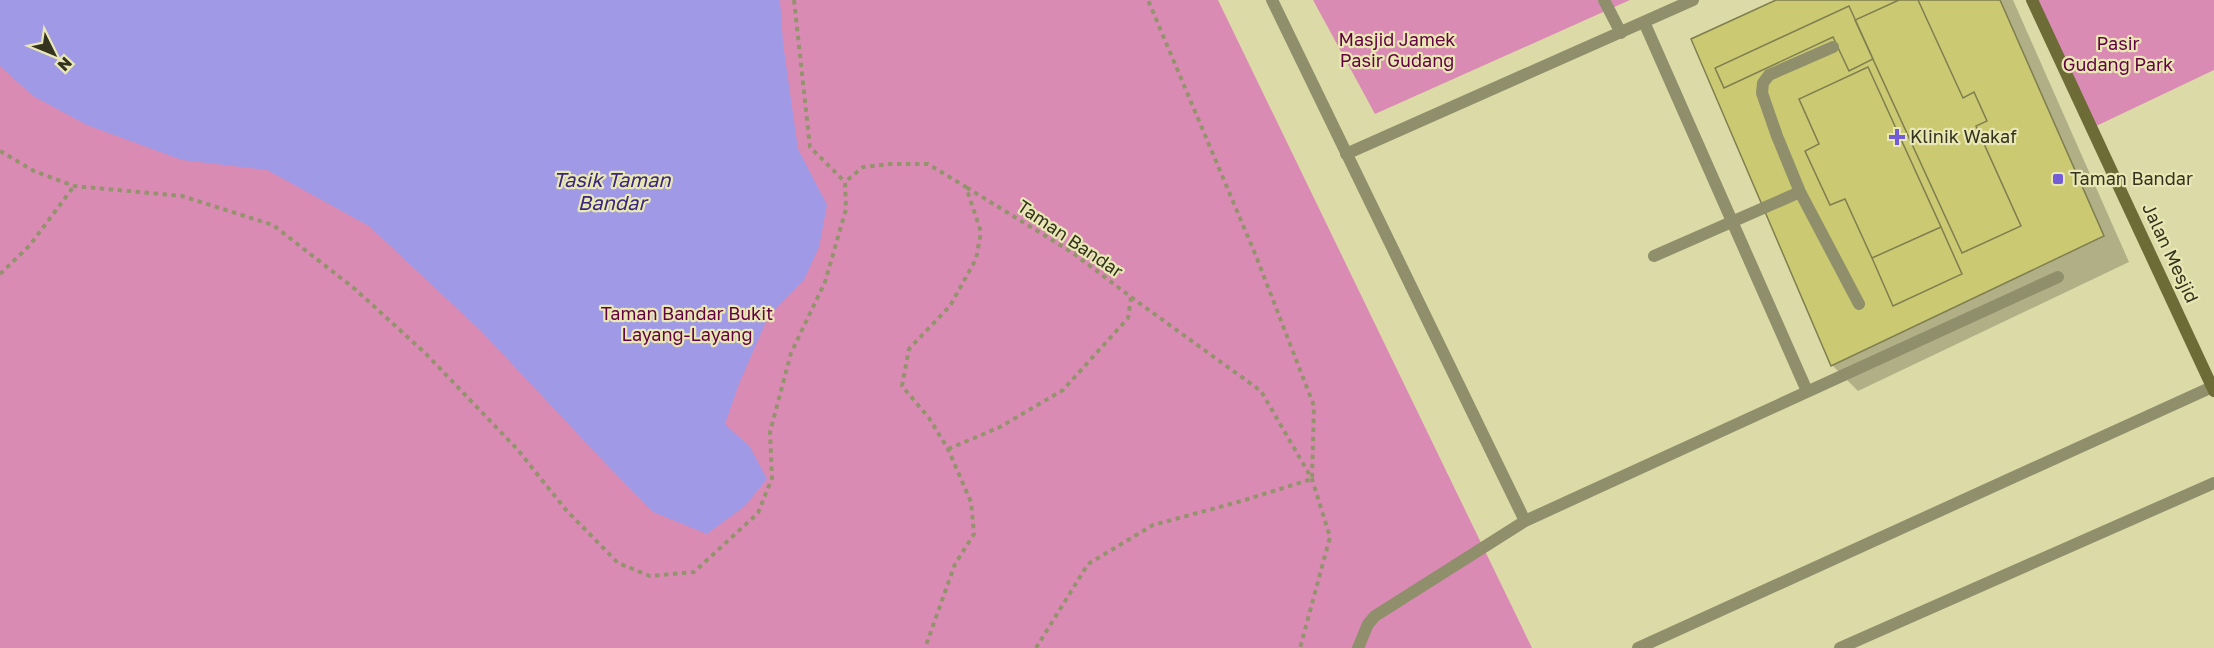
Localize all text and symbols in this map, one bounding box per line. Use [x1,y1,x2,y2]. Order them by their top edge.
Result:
north arrow [24,24,84,84]
park label: Masjid Jamek Pasir Gudang [1338,28,1456,71]
park label: Pasir Gudang Park [2063,32,2173,75]
text: N [54,53,76,76]
place label: Klinik Wakaf [1910,125,2017,147]
marker: Klinik Wakaf [1888,128,1906,146]
water label: Tasik Taman Bandar [553,167,671,214]
place label: Taman Bandar [2070,167,2193,189]
marker: Taman Bandar [2051,172,2065,186]
street label: Taman Bandar [1013,195,1128,282]
street label: Jalan Mesjid [2138,199,2204,306]
park label: Taman Bandar Bukit Layang-Layang [601,302,773,345]

